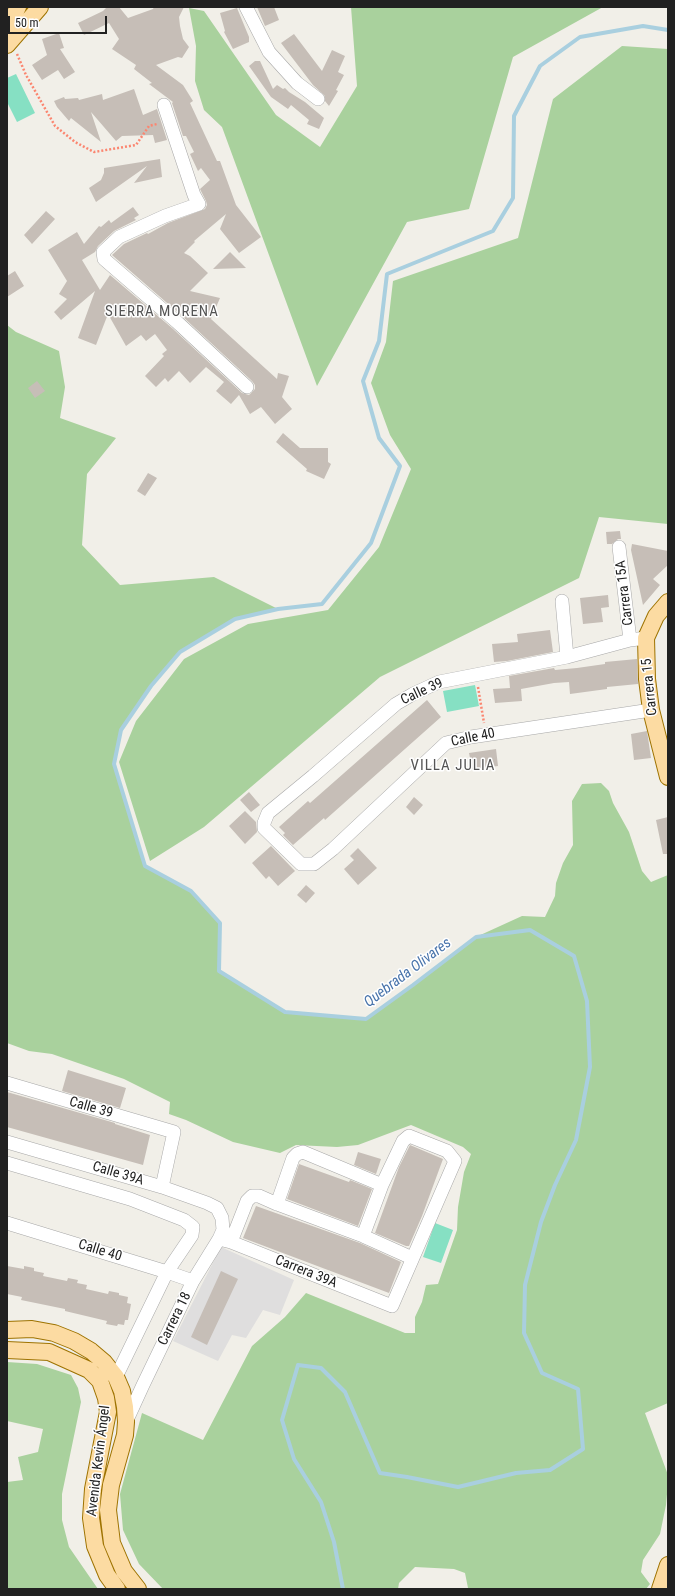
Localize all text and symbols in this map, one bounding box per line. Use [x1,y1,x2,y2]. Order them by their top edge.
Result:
scale bar [10,8,109,34]
text: 50 m [15,16,39,30]
district label: SIERRA MORENA [105,303,219,321]
street label: Carrera 15A [613,560,637,626]
street label: Carrera 15 [639,658,661,716]
street label: Calle 39 [398,675,446,709]
street label: Calle 40 [449,725,497,751]
district label: VILLA JULIA [411,757,495,775]
water label: Quebrada Olivares [361,934,455,1012]
street label: Calle 39 [67,1094,115,1122]
street label: Calle 39A [90,1159,146,1189]
street label: Calle 40 [76,1236,124,1266]
street label: Carrera 39A [273,1252,339,1292]
street label: Carrera 18 [155,1290,195,1348]
street label: Avenida Kevin Ángel [84,1405,114,1517]

